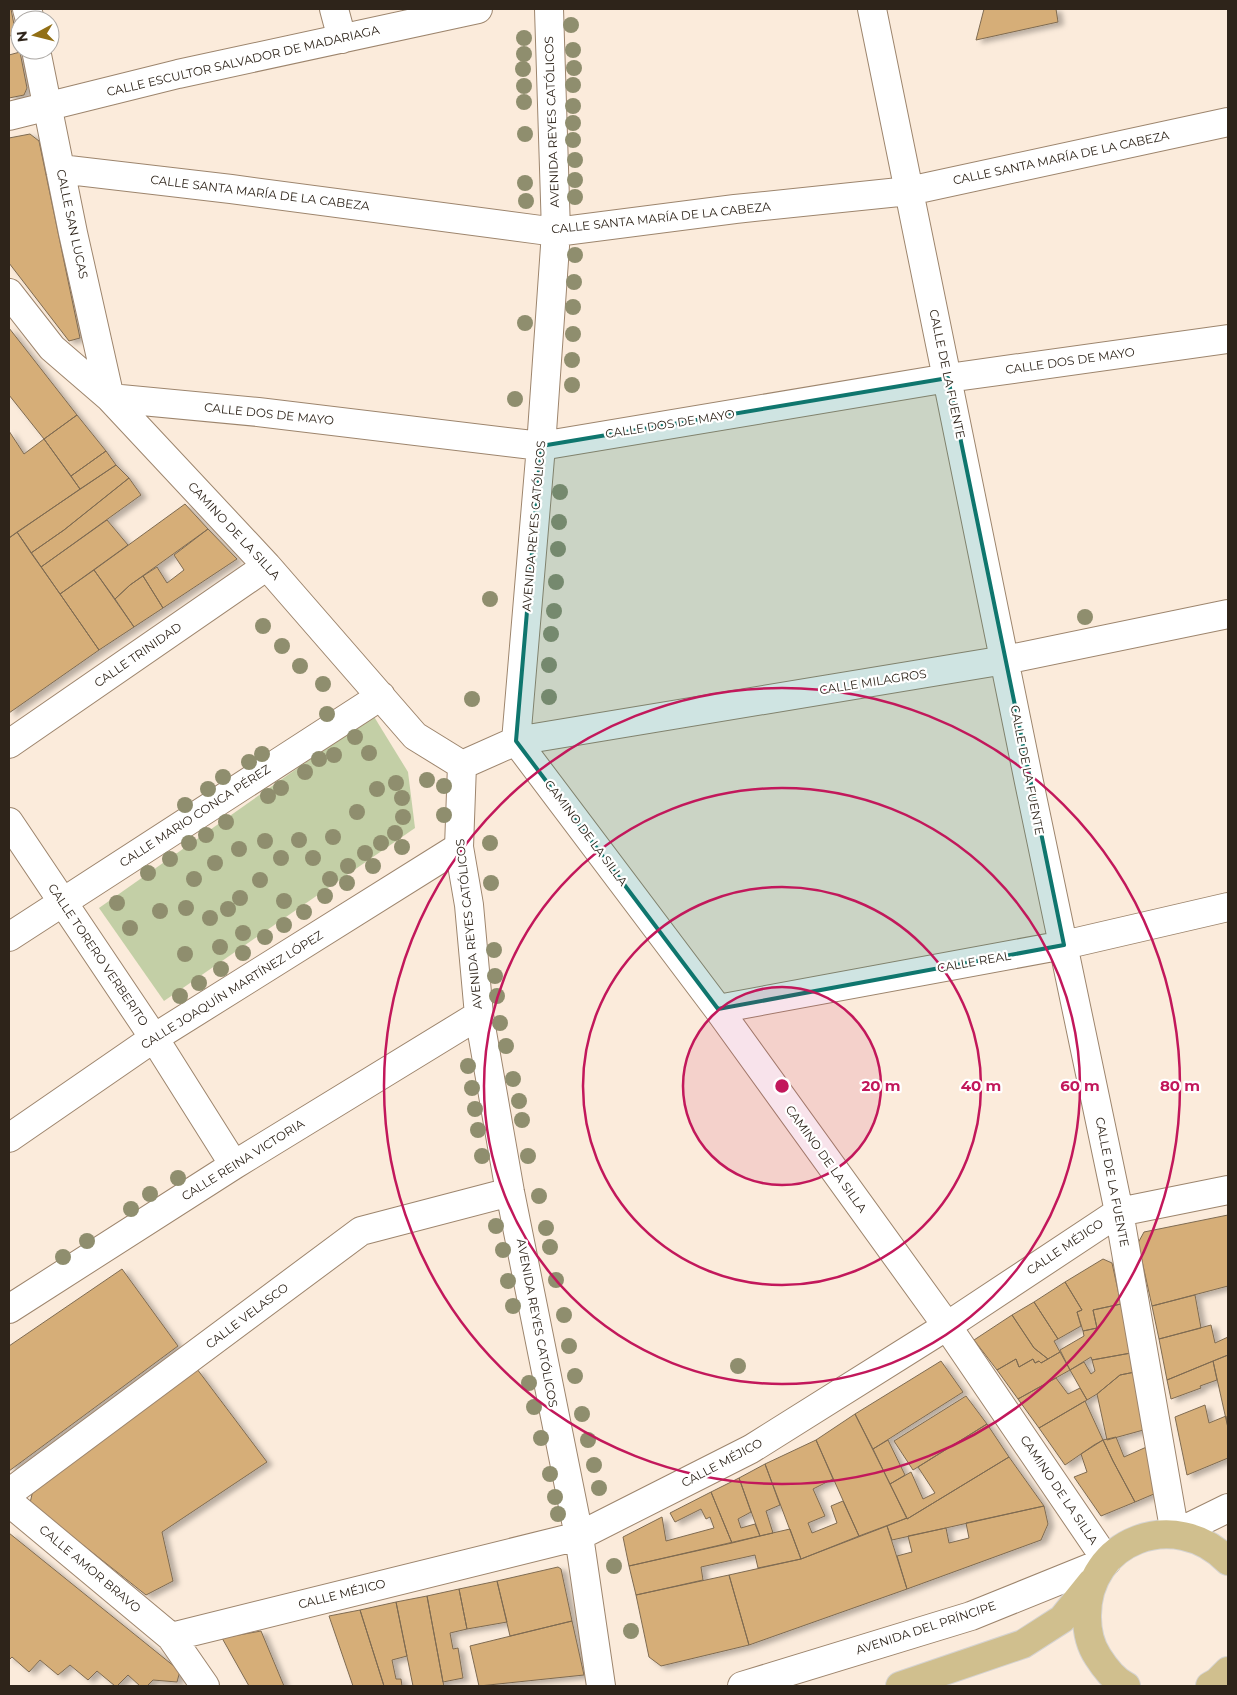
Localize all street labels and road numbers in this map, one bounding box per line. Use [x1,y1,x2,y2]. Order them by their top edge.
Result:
street label: CALLE ESCULTOR SALVADOR DE MADARIAGA [105,22,381,99]
street label: AVENIDA REYES CATÓLICOS [541,36,562,208]
street label: CALLE SANTA MARÍA DE LA CABEZA [951,127,1171,188]
street label: CALLE SAN LUCAS [54,168,91,280]
street label: CALLE SANTA MARÍA DE LA CABEZA [150,172,371,213]
street label: CALLE SANTA MARÍA DE LA CABEZA [550,198,772,236]
street label: CALLE DE LA FUENTE [926,308,969,440]
street label: CALLE DOS DE MAYO [1004,344,1136,377]
street label: CALLE DOS DE MAYO [203,399,335,428]
street label: CALLE DOS DE MAYO [604,406,736,441]
street label: AVENIDA REYES CATÓLICOS [519,440,548,612]
street label: CAMINO DE LA SILLA [185,479,284,583]
street label: CALLE TRINIDAD [91,619,184,690]
street label: CALLE MILAGROS [818,666,928,697]
street label: CALLE DE LA FUENTE [1008,704,1047,836]
street label: CALLE MARIO CONCA PÉREZ [117,761,273,870]
street label: CAMINO DE LA SILLA [542,777,631,889]
street label: AVENIDA REYES CATÓLICOS [452,838,485,1010]
street label: CALLE TORERO VERBERITO [45,881,152,1029]
street label: CALLE JOAQUÍN MARTÍNEZ LÓPEZ [138,927,326,1052]
street label: CALLE REAL [936,948,1012,975]
street label: CAMINO DE LA SILLA [783,1102,870,1215]
street label: CALLE REINA VICTORIA [179,1115,307,1204]
street label: CALLE DE LA FUENTE [1093,1116,1132,1248]
street label: CALLE MÉJICO [1023,1215,1106,1278]
street label: AVENIDA REYES CATÓLICOS [514,1237,561,1408]
street label: CALLE VELASCO [202,1280,291,1352]
street label: CAMINO DE LA SILLA [1017,1432,1102,1548]
street label: CALLE MÉJICO [679,1435,765,1490]
street label: CALLE AMOR BRAVO [36,1522,144,1616]
street label: CALLE MÉJICO [297,1575,387,1612]
street label: AVENIDA DEL PRÍNCIPE [854,1598,998,1657]

